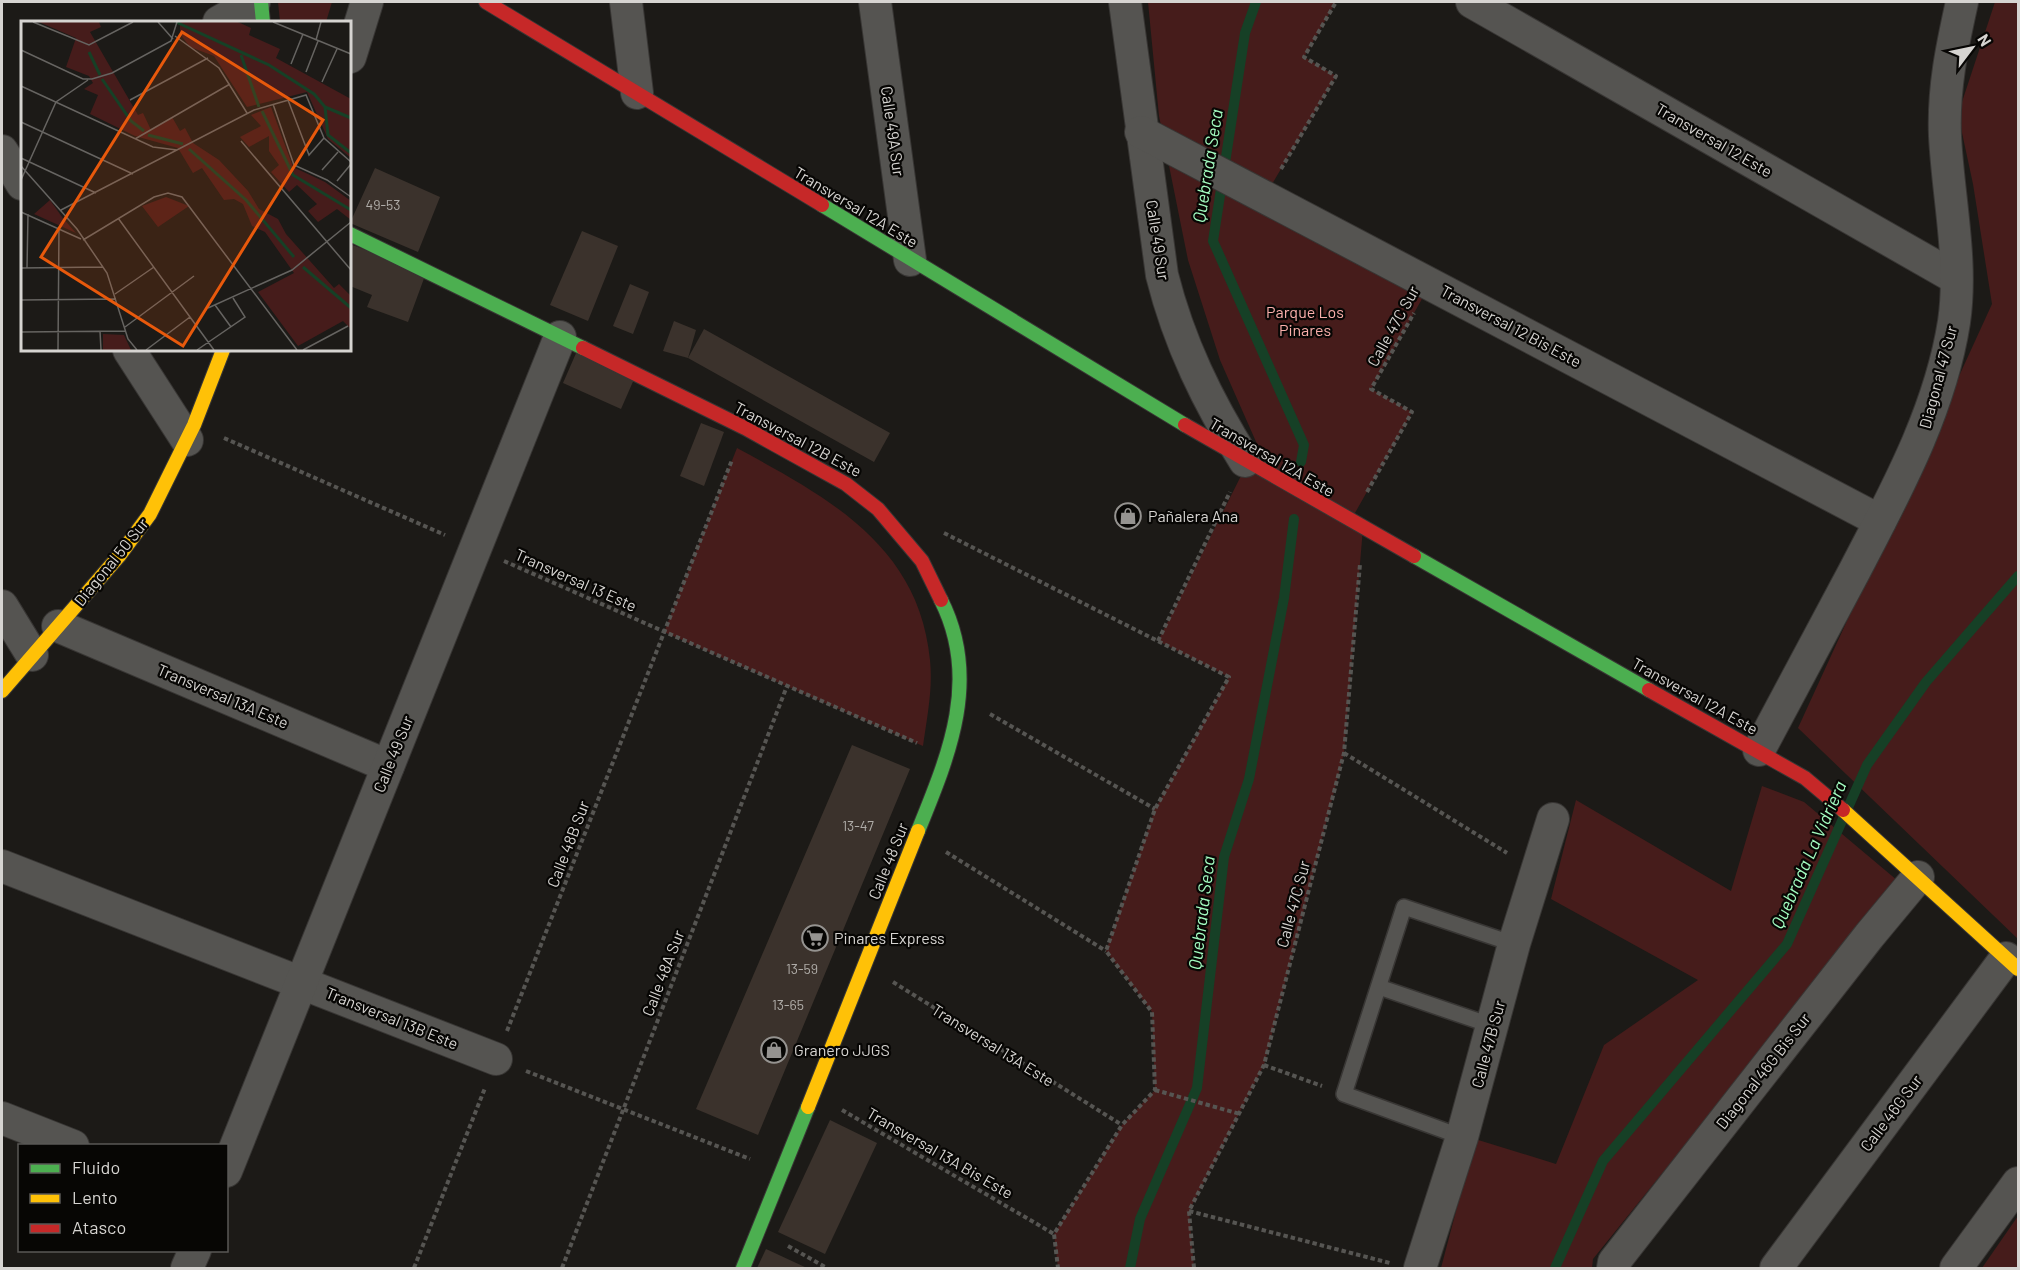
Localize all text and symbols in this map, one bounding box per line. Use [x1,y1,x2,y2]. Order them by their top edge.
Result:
north arrow [1942,18,2002,78]
inset map [21,21,351,351]
text: N [1974,30,1996,49]
street label: Calle 49A Sur [878,85,909,177]
street label: Transversal 12 Este [1653,99,1776,181]
water label: Quebrada Seca [1187,108,1227,224]
street label: Transversal 12A Este [791,162,922,251]
house number: 49-53 [366,196,400,213]
street label: Calle 49 Sur [1143,198,1174,282]
street label: Transversal 12 Bis Este [1438,280,1585,371]
street label: Calle 47C Sur [1363,282,1423,369]
park label: Parque Los Pinares [1266,302,1344,339]
street label: Diagonal 47 Sur [1915,323,1960,431]
street label: Transversal 12B Este [731,397,865,480]
street label: Transversal 12A Este [1206,413,1338,500]
shop icon: Pañalera Ana [1113,501,1143,531]
place label: Pañalera Ana [1148,506,1238,525]
street label: Diagonal 50 Sur [69,514,152,609]
street label: Transversal 13 Este [513,544,640,615]
street label: Transversal 12A Este [1629,653,1762,738]
street label: Transversal 13A Este [155,659,292,732]
street label: Calle 49 Sur [369,713,417,795]
water label: Quebrada La Vidriera [1766,777,1851,932]
street label: Calle 48B Sur [542,798,593,890]
house number: 13-47 [842,817,874,834]
street label: Calle 48 Sur [864,820,912,902]
water label: Quebrada Seca [1183,855,1219,971]
street label: Calle 47C Sur [1272,858,1313,950]
supermarket icon: Pinares Express [800,923,830,953]
street label: Calle 48A Sur [637,927,688,1019]
place label: Pinares Express [834,928,945,947]
house number: 13-59 [786,960,818,977]
street label: Transversal 13B Este [323,982,461,1053]
house number: 13-65 [772,996,804,1013]
street label: Calle 47B Sur [1467,998,1508,1090]
street label: Transversal 13A Este [929,999,1058,1090]
street label: Diagonal 46G Bis Sur [1711,1009,1814,1132]
shop icon: Granero JJGS [759,1035,789,1065]
place label: Granero JJGS [794,1040,890,1059]
street label: Calle 46G Sur [1856,1071,1926,1155]
street label: Transversal 13A Bis Este [864,1103,1017,1202]
legend [18,1144,228,1252]
text: Fluido [72,1156,120,1178]
text: Lento [72,1186,118,1208]
text: Atasco [72,1216,126,1238]

